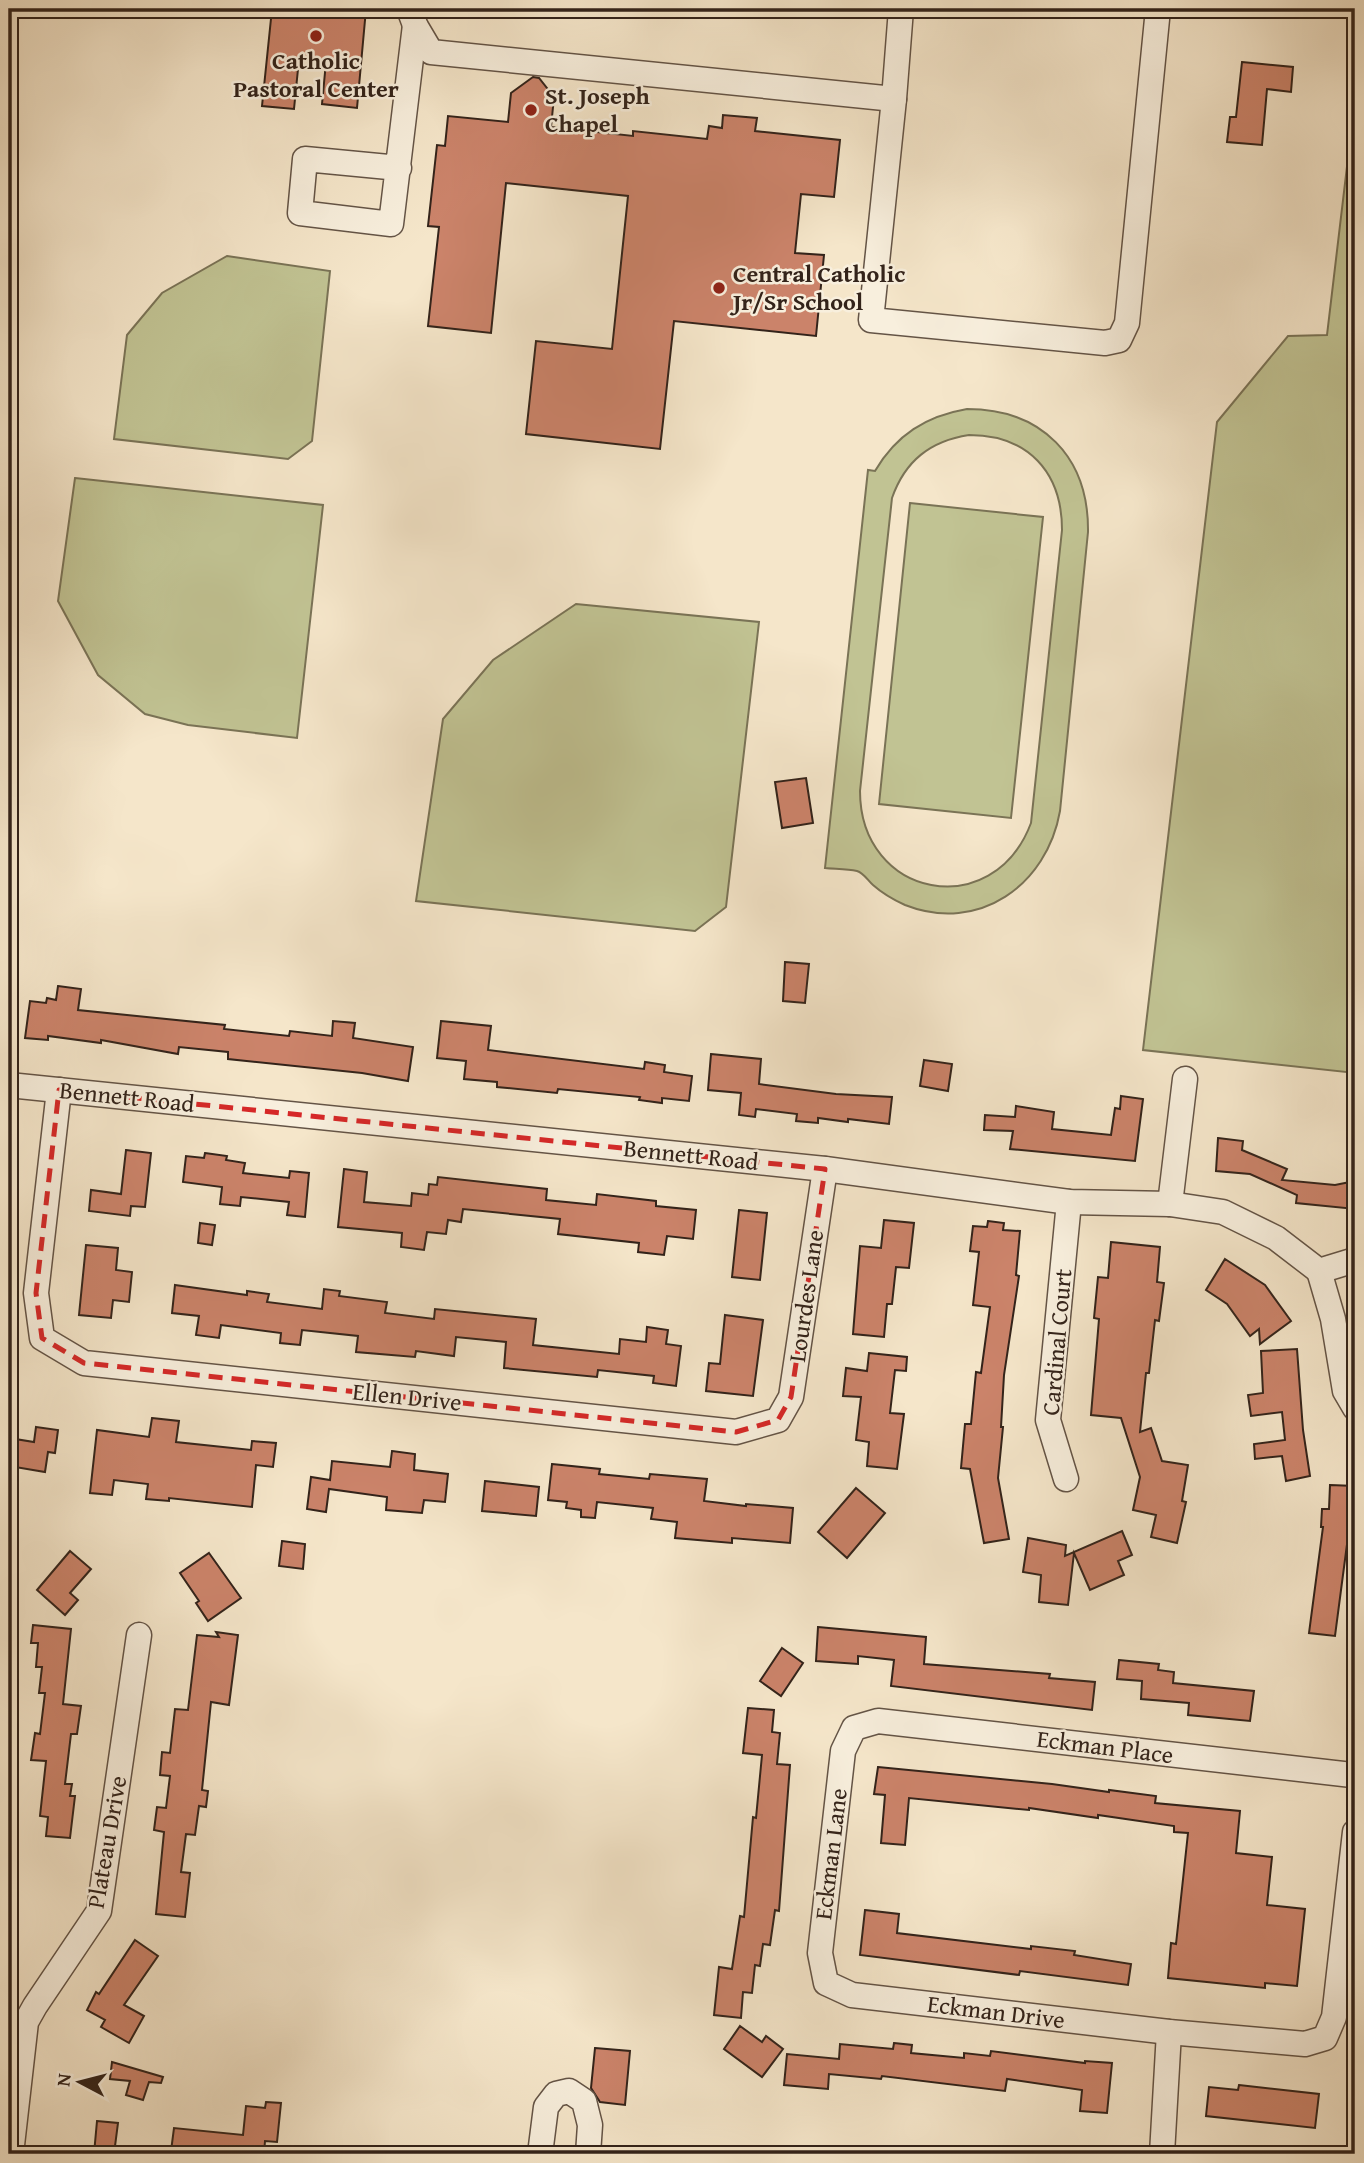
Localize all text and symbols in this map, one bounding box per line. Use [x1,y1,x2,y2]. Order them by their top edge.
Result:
marker: Catholic Pastoral Center [308,28,324,44]
place label: Catholic Pastoral Center [233,43,399,106]
place label: St. Joseph Chapel [545,78,650,141]
marker: St. Joseph Chapel [523,102,539,118]
place label: Central Catholic Jr/Sr School [729,256,905,319]
marker: Central Catholic Jr/Sr School [711,280,727,296]
street label: Bennett Road [58,1072,196,1121]
street label: Bennett Road [622,1130,760,1179]
street label: Lourdes Lane [779,1228,832,1364]
street label: Cardinal Court [1033,1267,1080,1417]
street label: Ellen Drive [351,1373,463,1420]
street label: Eckman Place [1035,1721,1175,1772]
street label: Plateau Drive [78,1773,135,1911]
street label: Eckman Lane [805,1786,856,1922]
street label: Eckman Drive [925,1986,1067,2037]
north arrow [46,2048,116,2118]
text: N [48,2072,78,2088]

